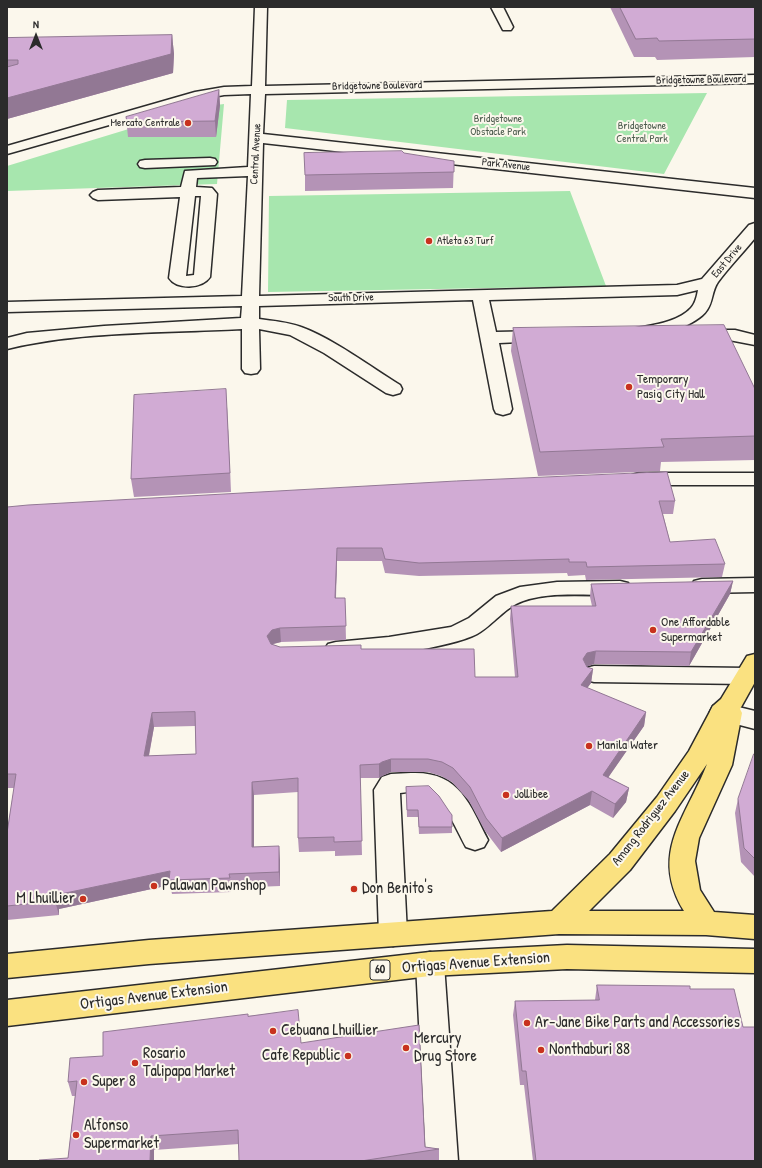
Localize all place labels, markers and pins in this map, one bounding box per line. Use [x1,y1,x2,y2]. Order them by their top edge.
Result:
place label: Mercato Centrale [111,116,180,130]
marker: Mercato Centrale [183,118,193,128]
place label: Atleta 63 Turf [437,234,494,248]
marker: Atleta 63 Turf [424,236,434,246]
place label: Temporary Pasig City Hall [637,372,705,403]
marker: Temporary Pasig City Hall [624,382,634,392]
place label: One Affordable Supermarket [661,615,730,646]
marker: One Affordable Supermarket [648,625,658,635]
place label: Manila Water [597,738,658,754]
marker: Manila Water [584,741,594,751]
place label: Jollibee [514,787,548,803]
marker: Jollibee [501,790,511,800]
place label: Palawan Pawnshop [162,876,266,896]
place label: Don Benito's [362,879,433,899]
marker: Palawan Pawnshop [149,881,159,891]
marker: Don Benito's [349,884,359,894]
place label: M Lhuillier [16,889,75,909]
marker: M Lhuillier [78,894,88,904]
place label: Ar-Jane Bike Parts and Accessories [535,1013,740,1033]
marker: Ar-Jane Bike Parts and Accessories [522,1018,532,1028]
place label: Cebuana Lhuillier [281,1021,378,1041]
marker: Cebuana Lhuillier [268,1026,278,1036]
place label: Mercury Drug Store [414,1029,477,1067]
place label: Nonthaburi 88 [549,1040,630,1060]
marker: Mercury Drug Store [401,1043,411,1053]
place label: Rosario Talipapa Market [143,1044,235,1082]
marker: Nonthaburi 88 [536,1045,546,1055]
place label: Cafe Republic [262,1046,340,1066]
marker: Cafe Republic [343,1051,353,1061]
marker: Rosario Talipapa Market [130,1058,140,1068]
place label: Super 8 [92,1072,136,1092]
marker: Super 8 [79,1077,89,1087]
place label: Alfonso Supermarket [84,1116,159,1154]
marker: Alfonso Supermarket [71,1130,81,1140]

